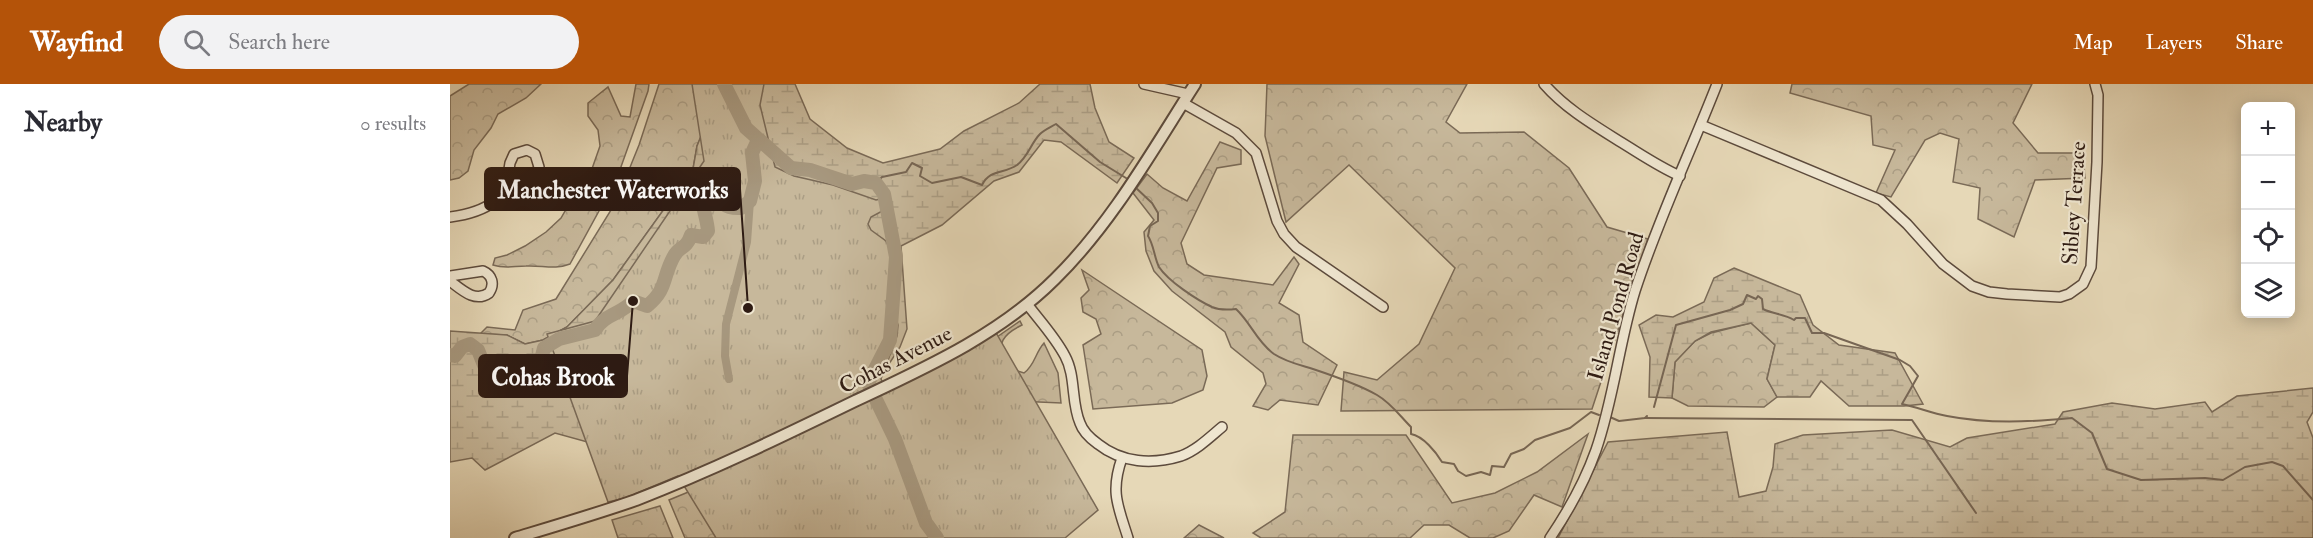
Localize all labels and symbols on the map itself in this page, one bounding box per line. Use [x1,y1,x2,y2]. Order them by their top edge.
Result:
street label: Sibley Terrace [2056,140,2092,266]
callout: Manchester Waterworks [485,168,740,210]
text: Manchester Waterworks [496,175,729,206]
street label: Island Pond Road [1581,229,1651,384]
street label: Cohas Avenue [834,319,957,400]
callout: Cohas Brook [479,355,627,397]
text: Cohas Brook [491,362,615,393]

